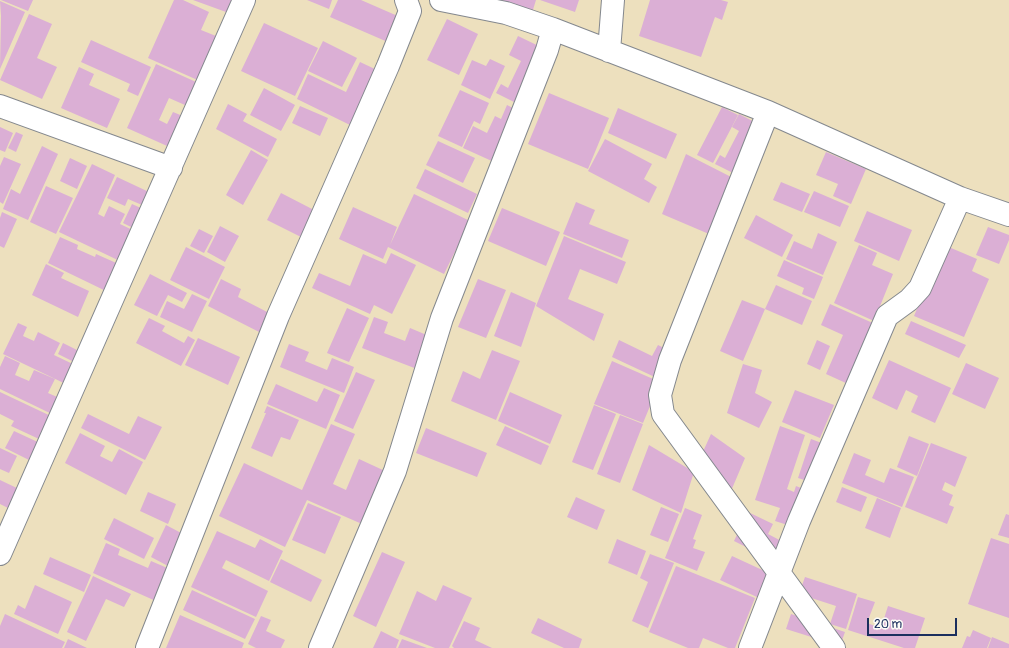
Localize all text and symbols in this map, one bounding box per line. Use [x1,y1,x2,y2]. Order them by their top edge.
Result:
scale bar [869,610,959,636]
text: 20 m [874,617,902,632]

